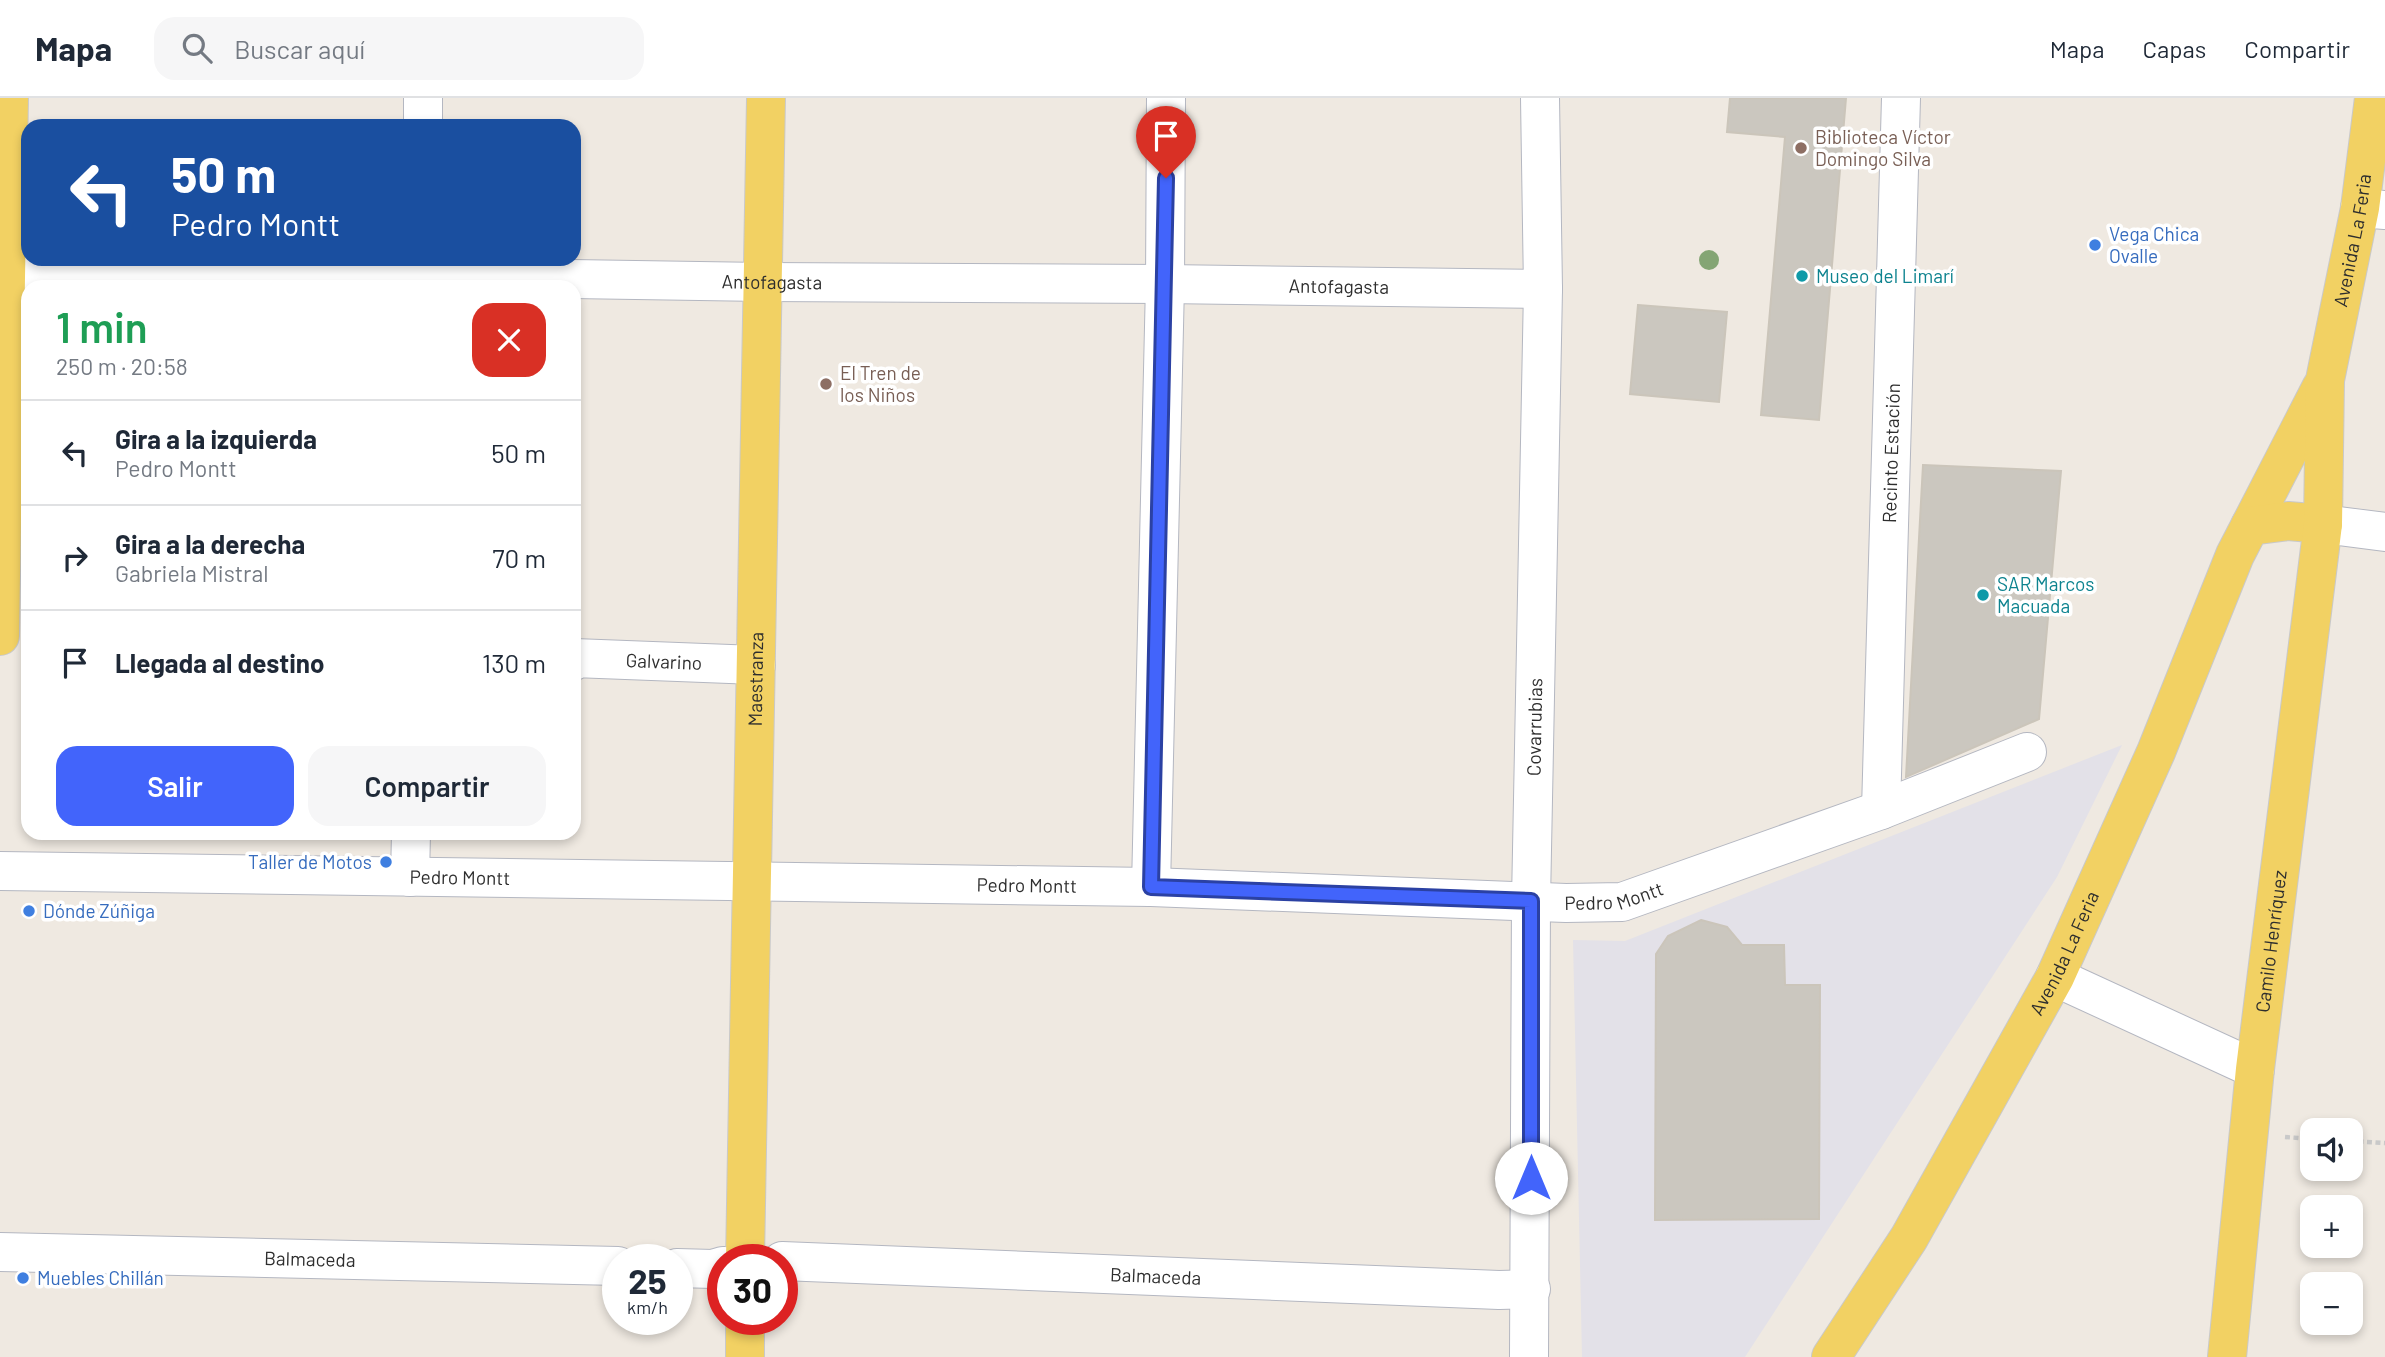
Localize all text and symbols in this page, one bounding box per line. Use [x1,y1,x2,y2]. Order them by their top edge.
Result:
search box [154,17,644,80]
text: Mapa [35,28,112,68]
icon: search [178,29,216,67]
text: Buscar aquí [234,33,365,64]
text: Mapa [2050,34,2105,63]
text: Capas [2143,34,2206,63]
text: Compartir [2244,34,2350,63]
pin [1136,106,1196,178]
icon: arrive [1147,117,1185,155]
place label: Biblioteca Víctor Domingo Silva [1815,125,1951,170]
marker: Biblioteca Víctor Domingo Silva [1793,140,1809,156]
text: 50 m [171,144,276,203]
icon: left [56,147,147,238]
street label: Avenida La Feria [2328,172,2375,309]
text: Pedro Montt [171,204,340,242]
place label: Vega Chica Ovalle [2109,222,2199,267]
marker: Vega Chica Ovalle [2087,237,2103,253]
place label: Museo del Limarí [1816,264,1954,287]
marker: Museo del Limarí [1794,268,1810,284]
street label: Antofagasta [721,269,822,293]
street label: Antofagasta [1288,274,1389,298]
text: 1 min [56,301,148,351]
button: close [472,303,546,377]
text: 250 m · 20:58 [56,352,188,380]
place label: El Tren de los Niños [840,361,921,406]
marker: El Tren de los Niños [818,376,834,392]
street label: Recinto Estación [1877,383,1904,523]
text: Gira a la izquierda [115,423,317,454]
icon: left [56,434,94,472]
text: 50 m [491,437,546,468]
text: Pedro Montt [115,454,237,482]
text: Gira a la derecha [115,528,305,559]
icon: right [56,539,94,577]
text: 70 m [492,542,546,573]
text: Gabriela Mistral [115,559,268,587]
place label: SAR Marcos Macuada [1997,572,2095,617]
marker: SAR Marcos Macuada [1975,587,1991,603]
street label: Maestranza [743,632,767,726]
icon: arrive [56,644,94,682]
text: Llegada al destino [115,647,324,678]
text: 130 m [482,647,546,678]
street label: Galvarino [625,648,703,674]
street label: Covarrubias [1521,678,1546,776]
button: Salir [56,746,294,826]
button: Compartir [308,746,546,826]
place label: Taller de Motos [248,850,372,873]
marker: Taller de Motos [378,854,394,870]
street label: Pedro Montt [410,865,510,889]
street label: Camilo Henríquez [2250,869,2291,1014]
street label: Pedro Montt [977,873,1077,897]
street label: Pedro Montt [1564,876,1666,914]
street label: Avenida La Feria [2024,887,2103,1019]
place label: Dónde Zúñiga [43,899,155,922]
marker: Dónde Zúñiga [21,903,37,919]
map controls [2300,1118,2363,1335]
button: sound [2300,1118,2363,1181]
position arrow [1494,1141,1568,1215]
button: + [2300,1195,2363,1258]
speed limit sign: 30 [707,1244,798,1335]
street label: Balmaceda [264,1246,356,1271]
text: 25 [628,1259,667,1301]
street label: Balmaceda [1110,1262,1202,1289]
place label: Muebles Chillán [37,1266,164,1289]
marker: Muebles Chillán [15,1270,31,1286]
button: − [2300,1272,2363,1335]
text: km/h [627,1296,668,1318]

